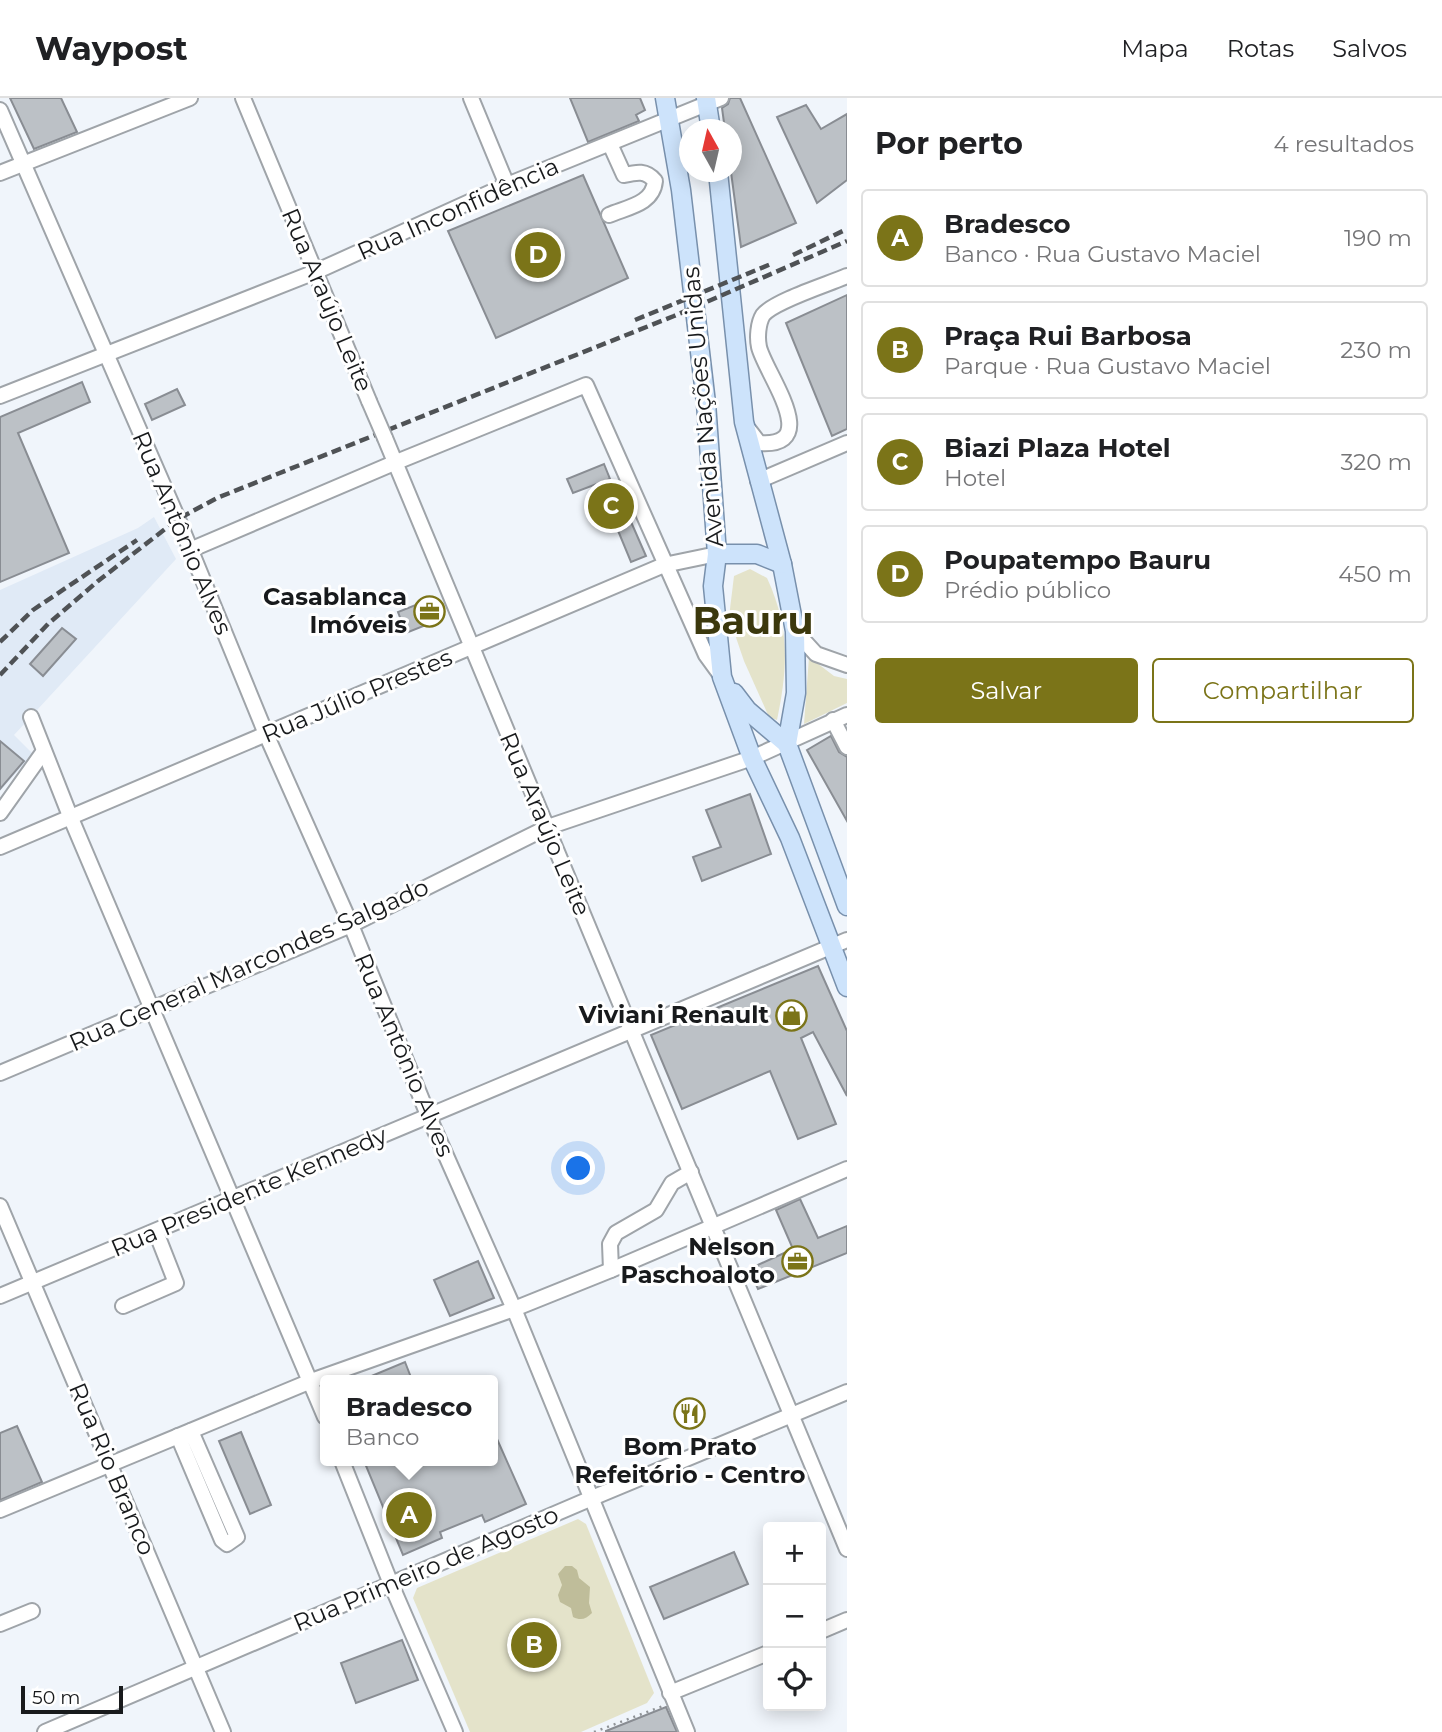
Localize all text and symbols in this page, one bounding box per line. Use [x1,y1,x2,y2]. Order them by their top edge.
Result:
text: Waypost [35,28,188,68]
text: Mapa [1121,34,1189,63]
text: Rotas [1227,34,1294,63]
text: Salvos [1332,34,1407,63]
north arrow [679,119,742,182]
text: Por perto [875,125,1023,162]
text: 4 resultados [1274,130,1414,158]
street label: Rua Inconfidência [353,151,563,266]
street label: Rua Araújo Leite [276,204,379,396]
text: Bradesco [944,208,1071,240]
text: A [891,224,909,252]
text: 190 m [1344,224,1412,252]
pin: D [515,229,561,281]
text: Banco · Rua Gustavo Maciel [944,240,1261,268]
street label: Avenida Nações Unidas [676,266,729,549]
text: Praça Rui Barbosa [944,320,1192,352]
text: B [891,336,909,364]
text: 230 m [1340,336,1412,364]
text: Parque · Rua Gustavo Maciel [944,352,1271,380]
street label: Rua Antônio Alves [126,427,238,639]
text: Biazi Plaza Hotel [944,432,1171,464]
text: C [892,448,908,476]
text: 320 m [1340,448,1412,476]
text: Hotel [944,464,1006,492]
pin: C [588,480,634,532]
text: Poupatempo Bauru [944,544,1211,576]
text: D [891,560,910,588]
text: 450 m [1338,560,1412,588]
text: Prédio público [944,576,1111,604]
place label: Casablanca Imóveis [263,582,407,639]
office icon: Casablanca Imóveis [413,594,447,628]
district label: Bauru [692,597,814,644]
street label: Rua Júlio Prestes [257,642,456,749]
button: Salvar [875,658,1138,723]
button: Compartilhar [1152,658,1414,723]
street label: Rua Araújo Leite [494,728,597,920]
street label: Rua General Marcondes Salgado [65,872,433,1057]
street label: Rua Antônio Alves [348,949,460,1161]
shop icon: Viviani Renault [775,998,809,1032]
place label: Viviani Renault [578,1000,770,1029]
street label: Rua Presidente Kennedy [107,1120,391,1263]
your location [561,1151,595,1185]
place label: Nelson Paschoaloto [620,1232,775,1289]
office icon: Nelson Paschoaloto [781,1244,815,1278]
popup [320,1375,498,1466]
street label: Rua Rio Branco [63,1378,162,1559]
text: Bradesco [346,1391,472,1423]
restaurant icon: Bom Prato Refeitório - Centro [673,1396,707,1430]
text: Banco [346,1423,419,1451]
place label: Bom Prato Refeitório - Centro [574,1432,806,1489]
pin: A [386,1489,432,1541]
street label: Rua Primeiro de Agosto [289,1500,563,1638]
map controls [763,1522,826,1711]
button: + [763,1522,826,1585]
button: − [763,1585,826,1648]
pin: B [511,1619,557,1671]
button: locate [763,1648,826,1711]
scale bar [21,1683,122,1715]
text: 50 m [32,1686,80,1709]

